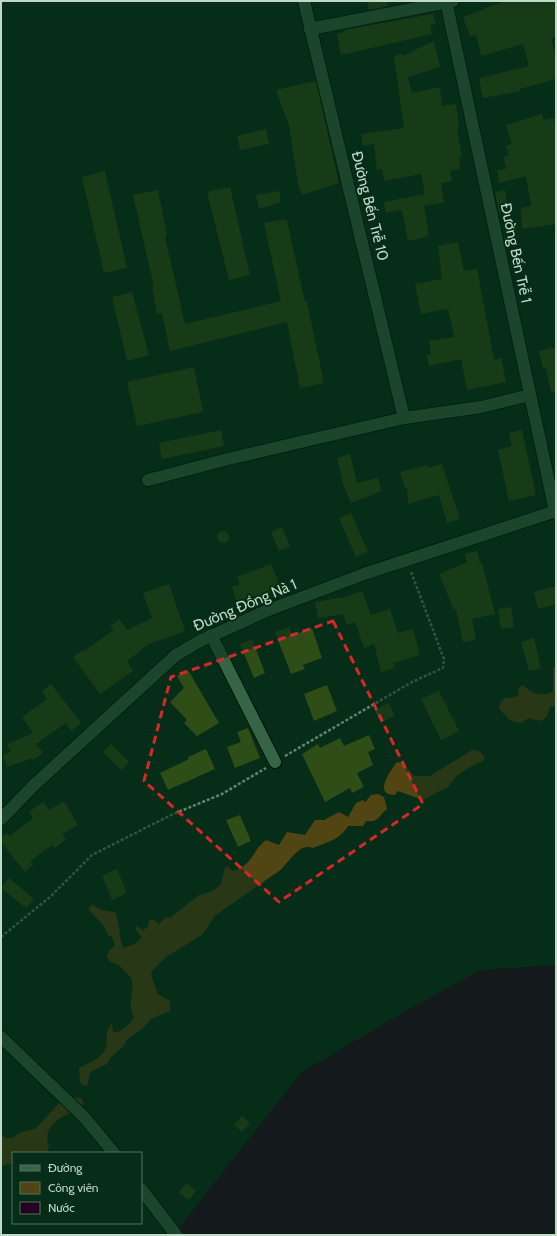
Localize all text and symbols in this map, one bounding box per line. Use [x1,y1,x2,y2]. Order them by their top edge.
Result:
street label: Đường Bến Trễ 10 [348,149,392,263]
street label: Đường Bến Trễ 1 [497,201,535,305]
street label: Đường Đồng Nà 1 [191,575,299,635]
legend [12,1152,142,1224]
text: Đường [48,1160,83,1175]
text: Công viên [48,1180,99,1195]
text: Nước [48,1200,75,1215]

